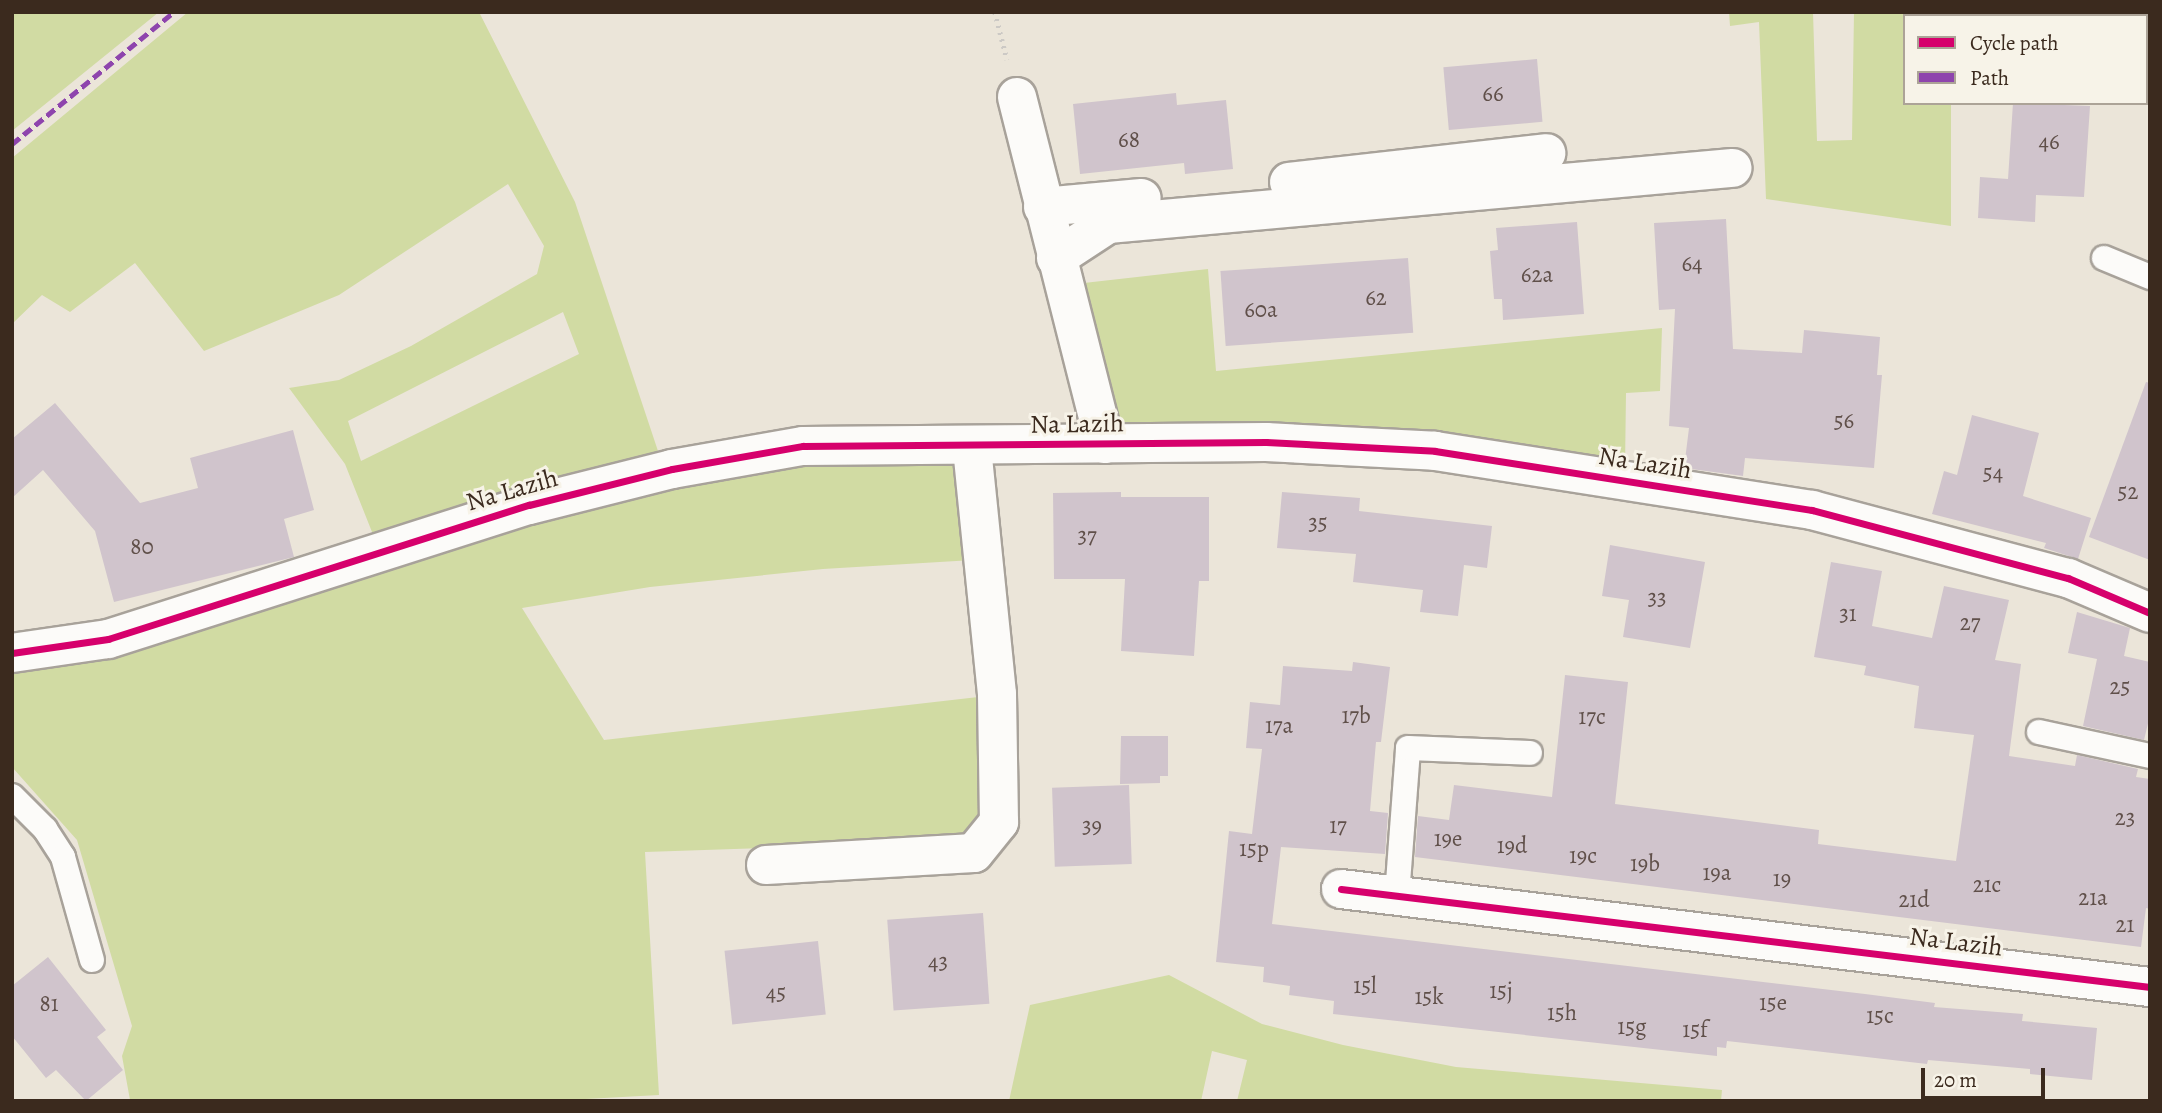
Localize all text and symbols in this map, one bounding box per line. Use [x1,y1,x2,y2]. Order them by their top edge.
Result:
legend [1903,14,2148,105]
text: Cycle path [1970,29,2059,57]
text: Path [1970,64,2009,92]
house number: 66 [1482,80,1504,108]
house number: 68 [1118,126,1140,154]
house number: 46 [2038,128,2060,156]
house number: 64 [1681,250,1703,278]
house number: 62a [1521,261,1553,289]
house number: 62 [1365,284,1387,312]
house number: 60a [1244,296,1278,324]
house number: 56 [1834,407,1854,435]
street label: Na Lazih [1030,408,1124,440]
street label: Na Lazih [1596,440,1694,486]
house number: 54 [1983,459,2003,487]
street label: Na Lazih [463,462,561,518]
house number: 52 [2118,478,2138,506]
house number: 35 [1308,509,1328,537]
house number: 37 [1077,522,1097,550]
house number: 80 [130,533,154,561]
house number: 33 [1647,584,1667,612]
house number: 31 [1839,600,1857,628]
house number: 27 [1960,609,1980,637]
house number: 25 [2110,673,2130,701]
house number: 17b [1341,702,1371,730]
house number: 17c [1578,703,1606,731]
house number: 17a [1265,712,1293,740]
house number: 23 [2115,804,2135,832]
house number: 39 [1082,812,1102,840]
house number: 17 [1329,812,1347,840]
house number: 19e [1434,825,1462,853]
house number: 19d [1497,832,1527,860]
house number: 15p [1239,835,1269,863]
house number: 19c [1569,842,1597,870]
house number: 19b [1630,850,1660,878]
house number: 19a [1702,859,1732,887]
house number: 19 [1773,865,1791,893]
house number: 21c [1973,871,2001,899]
house number: 21a [2078,884,2108,912]
house number: 21d [1898,886,1930,914]
house number: 21 [2116,911,2134,939]
street label: Na Lazih [1907,921,2005,963]
house number: 43 [928,948,948,976]
house number: 15l [1353,972,1377,1000]
house number: 15j [1489,977,1513,1005]
house number: 45 [766,979,786,1007]
house number: 15k [1414,983,1444,1011]
house number: 15e [1759,989,1787,1017]
house number: 81 [39,990,59,1018]
house number: 15h [1547,999,1577,1027]
house number: 15c [1866,1002,1894,1030]
house number: 15g [1617,1013,1647,1041]
house number: 15f [1682,1016,1708,1044]
scale bar [1924,1054,2048,1098]
text: 20 m [1934,1066,1977,1094]

